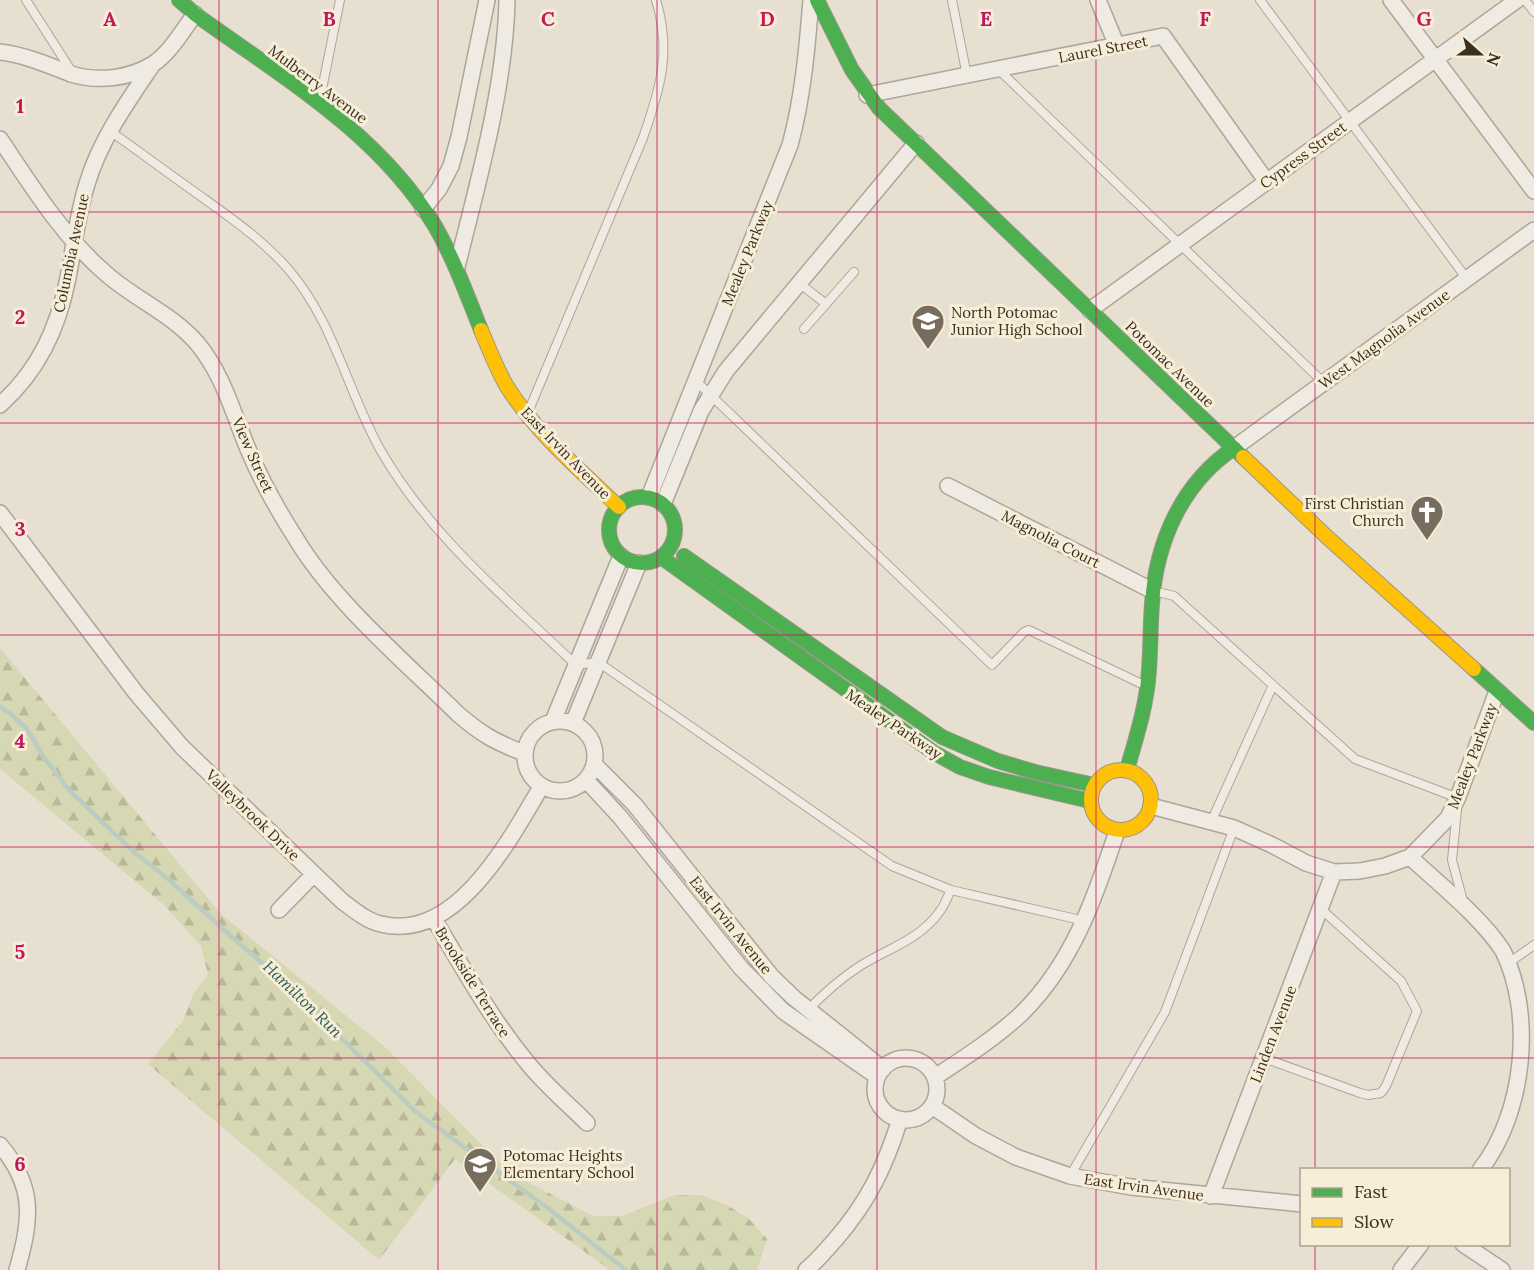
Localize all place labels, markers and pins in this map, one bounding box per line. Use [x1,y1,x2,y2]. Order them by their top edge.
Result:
school or university icon: North Potomac Junior High School [910,303,946,350]
place label: North Potomac Junior High School [950,303,1083,339]
place label: First Christian Church [1304,494,1404,530]
church icon: First Christian Church [1409,494,1445,541]
school or university icon: Potomac Heights Elementary School [462,1146,498,1193]
place label: Potomac Heights Elementary School [503,1146,634,1182]

